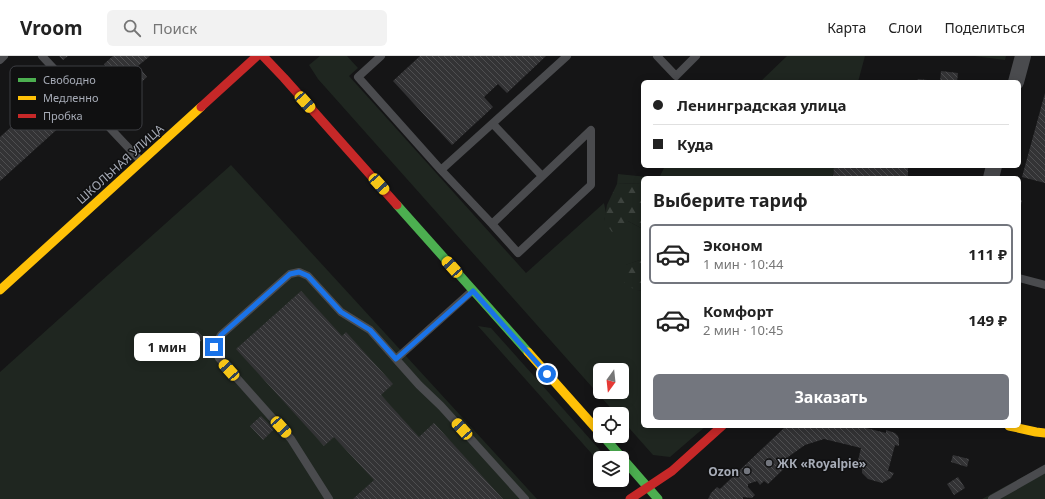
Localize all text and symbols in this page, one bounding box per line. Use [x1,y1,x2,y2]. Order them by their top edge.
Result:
search box [107,10,387,46]
text: Vroom [20,15,83,41]
icon: search [121,17,143,39]
text: Поиск [153,18,197,38]
text: Карта [827,18,866,37]
text: Слои [888,18,922,37]
text: Поделиться [944,18,1025,37]
legend [10,66,142,130]
text: Свободно [43,72,96,87]
car [293,89,317,115]
text: Медленно [43,90,98,105]
text: Ленинградская улица [677,95,846,115]
text: Пробка [43,108,83,123]
street label: ШКОЛЬНАЯ УЛИЦА [73,120,168,208]
text: Куда [677,134,714,154]
car [367,171,391,197]
text: Выберите тариф [653,188,808,212]
text: Эконом [703,235,763,255]
icon: car [655,236,691,272]
text: 111 ₽ [968,244,1007,264]
car [440,254,464,280]
text: 1 мин · 10:44 [703,255,783,273]
text: Комфорт [703,301,773,321]
icon: car [655,302,691,338]
text: 149 ₽ [968,310,1007,330]
text: 2 мин · 10:45 [703,321,783,339]
callout: 1 мин [134,333,200,361]
text: 1 мин [148,338,187,356]
route end [205,338,223,356]
car [217,357,241,383]
north arrow [593,363,629,399]
map controls [593,363,629,487]
route start [538,365,556,383]
button: Заказать [653,374,1009,420]
button: locate [593,407,629,443]
car [269,414,293,440]
car [450,416,474,442]
button: layers [593,451,629,487]
place label: ЖК «Royalpie» [777,455,866,472]
marker: ЖК «Royalpie» [764,458,774,468]
place label: Ozon [708,463,739,480]
marker: Ozon [742,466,752,476]

